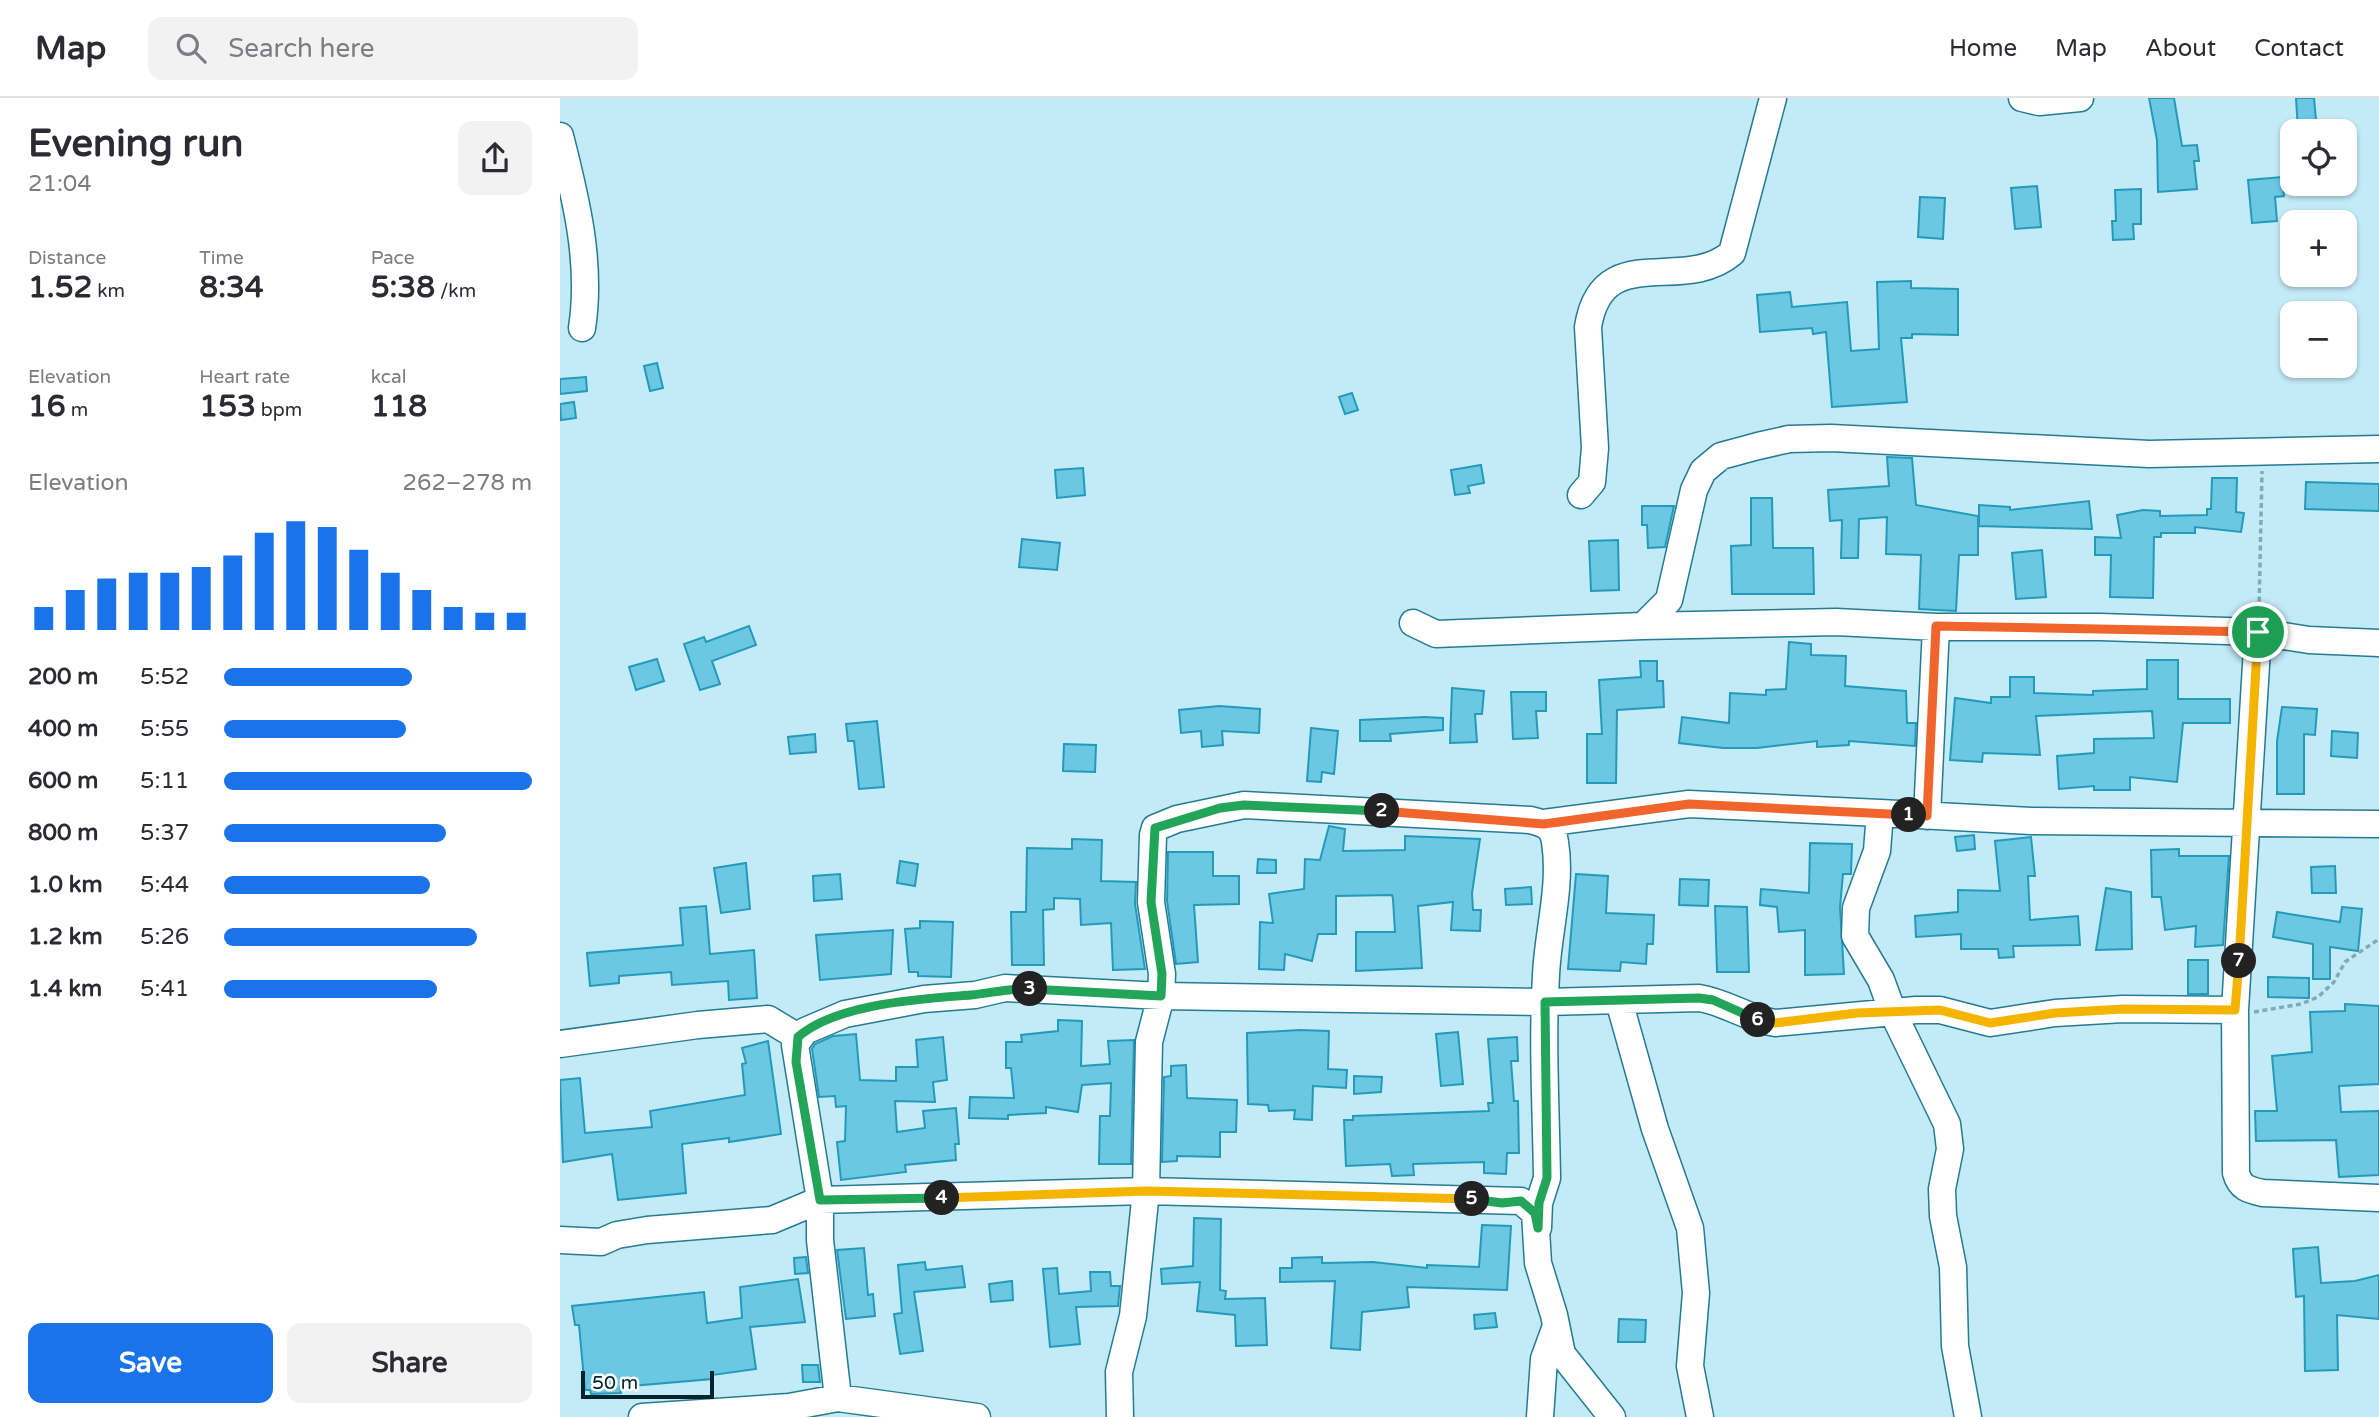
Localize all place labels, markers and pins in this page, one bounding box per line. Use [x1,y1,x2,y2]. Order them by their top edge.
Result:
pin [2228,602,2288,662]
pin: 2 [1364,794,1400,828]
pin: 1 [1892,798,1926,832]
pin: 7 [2222,944,2256,978]
pin: 3 [1012,972,1048,1006]
pin: 6 [1740,1002,1776,1038]
pin: 4 [924,1180,960,1216]
pin: 5 [1454,1182,1490,1216]

